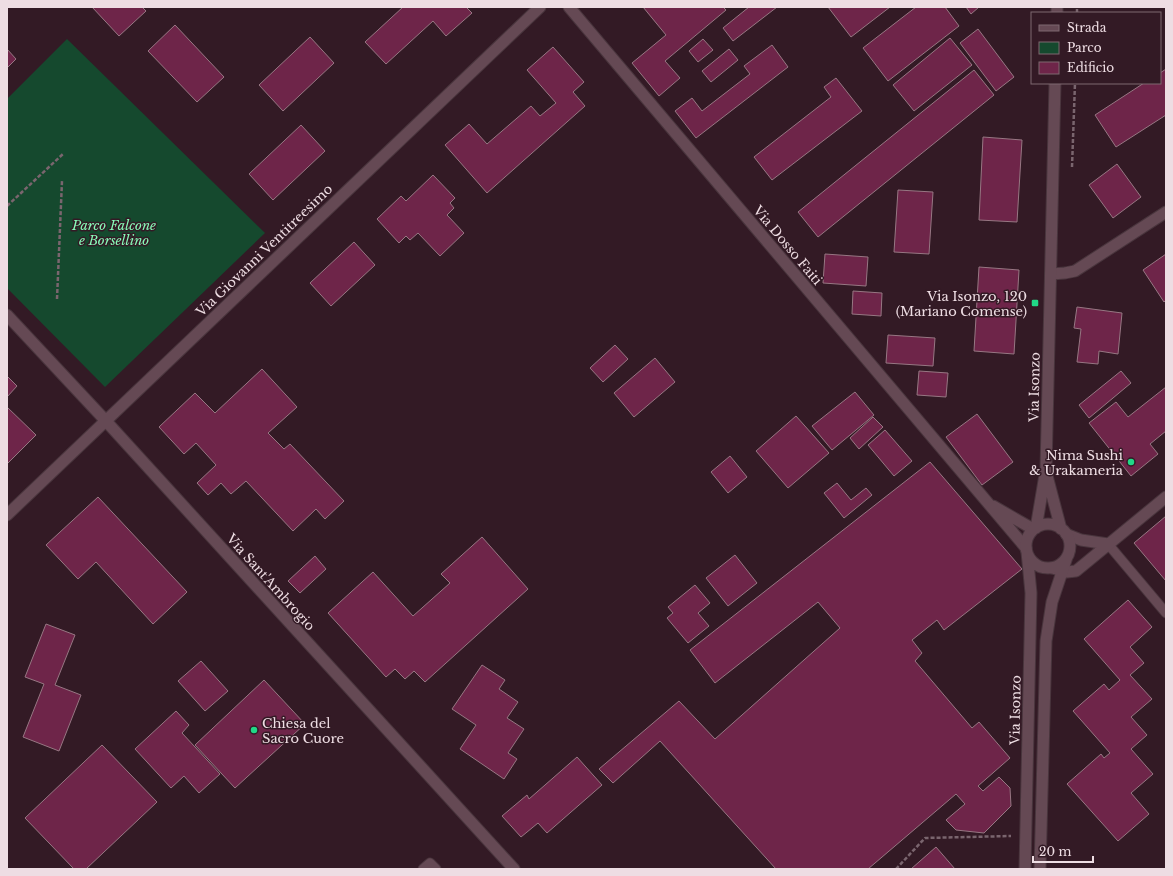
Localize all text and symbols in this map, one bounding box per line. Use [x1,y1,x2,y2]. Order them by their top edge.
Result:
legend [1031,12,1161,84]
text: Strada [1067,20,1107,35]
text: Parco [1067,40,1102,55]
text: Edificio [1067,60,1114,75]
street label: Via Giovanni Ventitreesimo [192,181,336,321]
street label: Via Dosso Faiti [749,201,826,289]
park label: Parco Falcone e Borsellino [71,217,156,249]
place label: Via Isonzo, 120 (Mariano Comense) [896,288,1027,320]
marker: Via Isonzo, 120 (Mariano Comense) [1030,298,1040,308]
street label: Via Isonzo [1025,352,1044,423]
place label: Nima Sushi & Urakameria [1029,447,1124,479]
marker: Nima Sushi & Urakameria [1126,457,1136,467]
street label: Via Sant'Ambrogio [222,530,319,634]
street label: Via Isonzo [1006,675,1025,746]
place label: Chiesa del Sacro Cuore [262,715,344,747]
marker: Chiesa del Sacro Cuore [249,725,259,735]
scale bar [1033,838,1093,864]
text: 20 m [1039,844,1071,859]

